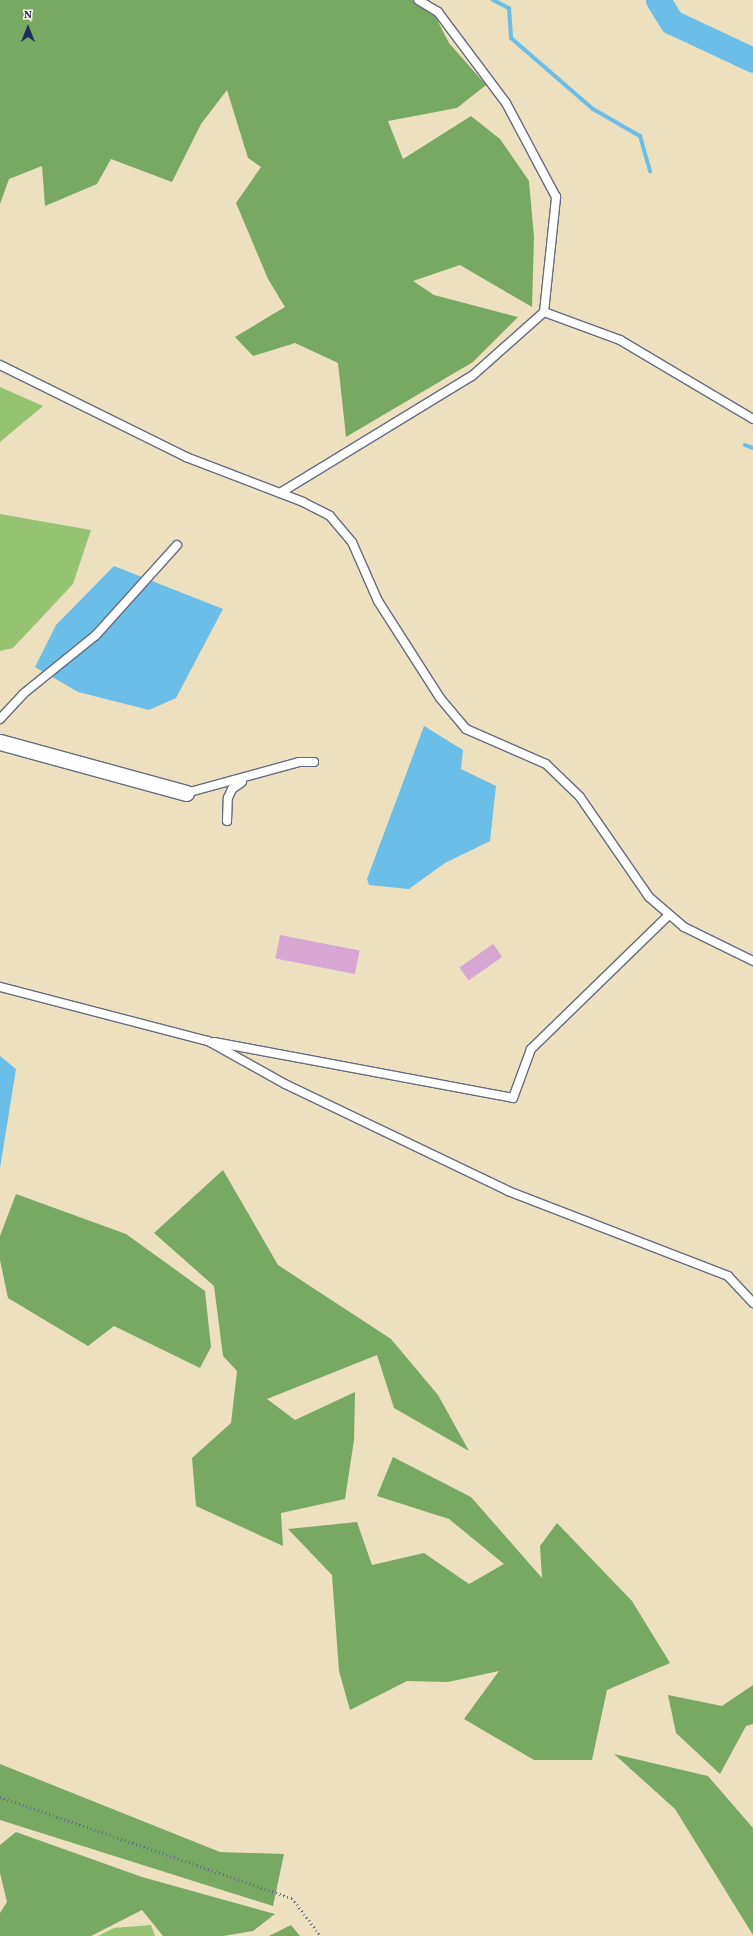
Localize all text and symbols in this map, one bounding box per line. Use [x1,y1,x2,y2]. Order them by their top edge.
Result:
north arrow [8,8,48,48]
text: N [24,8,32,23]

